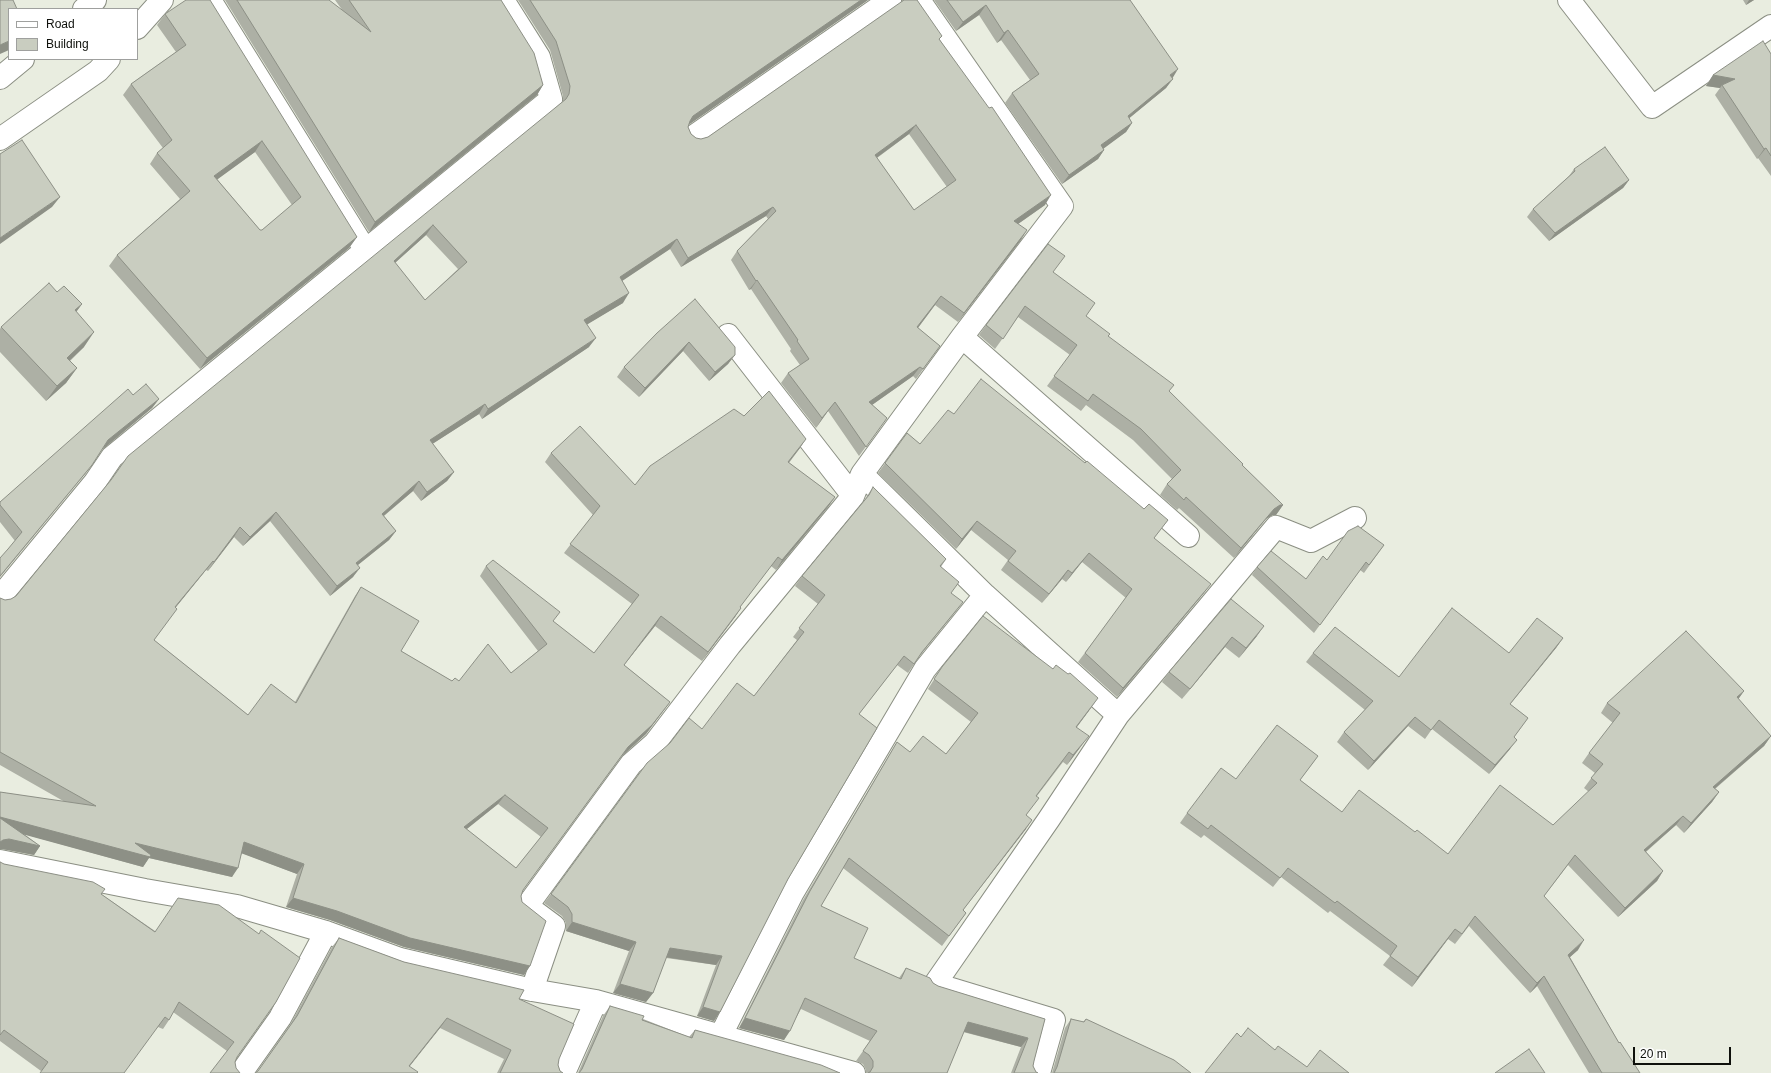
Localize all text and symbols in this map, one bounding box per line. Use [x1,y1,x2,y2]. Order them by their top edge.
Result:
legend [8,8,138,60]
text: Road [46,17,75,31]
text: Building [46,37,89,51]
scale bar [1635,1039,1733,1065]
text: 20 m [1640,1047,1667,1061]

